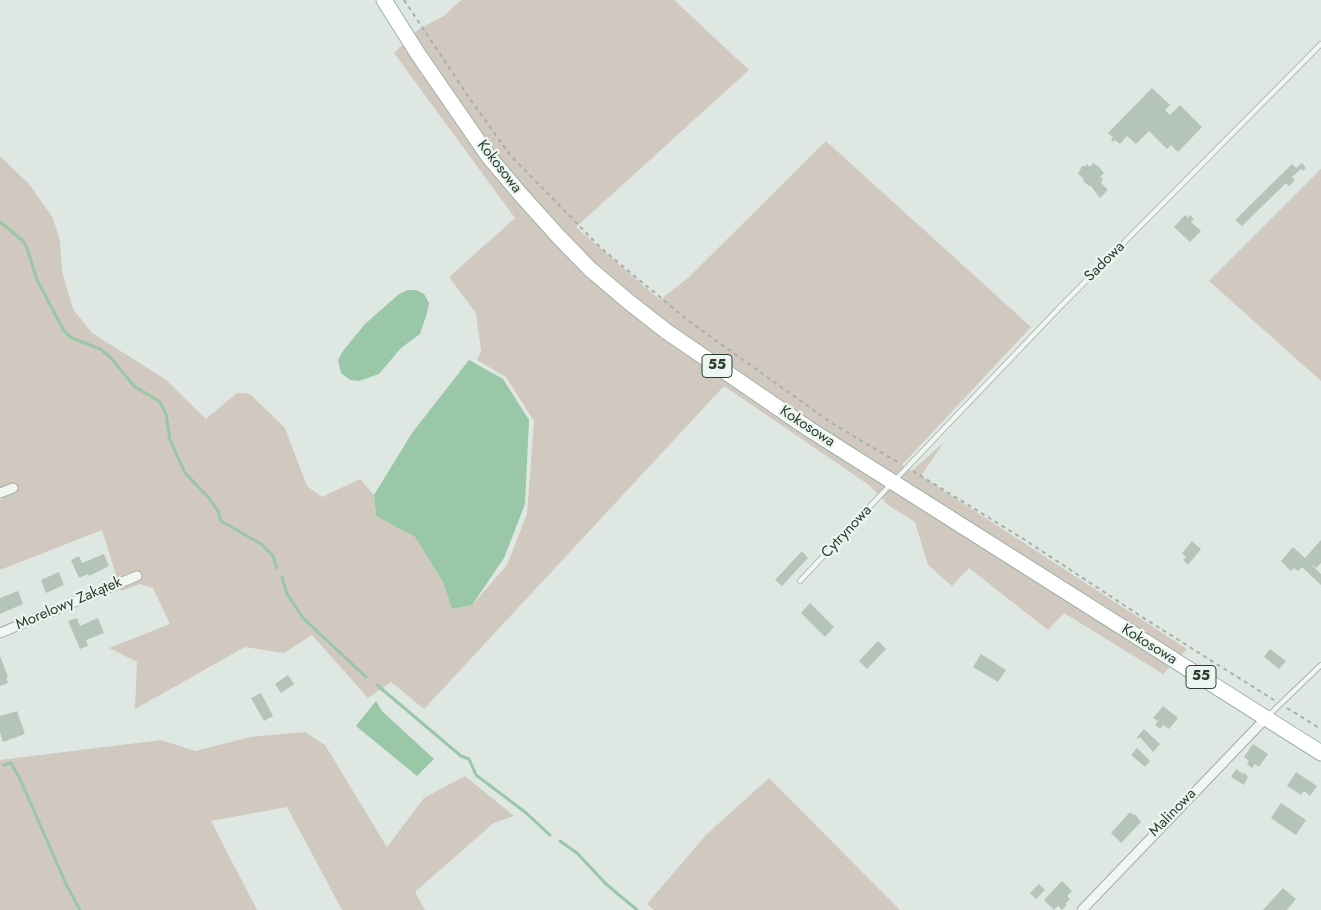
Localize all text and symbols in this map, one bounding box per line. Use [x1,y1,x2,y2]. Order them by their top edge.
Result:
street label: Kokosowa [473,137,525,197]
street label: Sadowa [1081,238,1129,286]
road number: 55 [702,354,732,378]
street label: Kokosowa [776,403,838,451]
street label: Cytrynowa [818,502,876,562]
street label: Morelowy Zakątek [13,574,125,634]
street label: Kokosowa [1118,621,1180,669]
road number: 55 [1186,666,1216,689]
street label: Malinowa [1146,785,1200,841]

